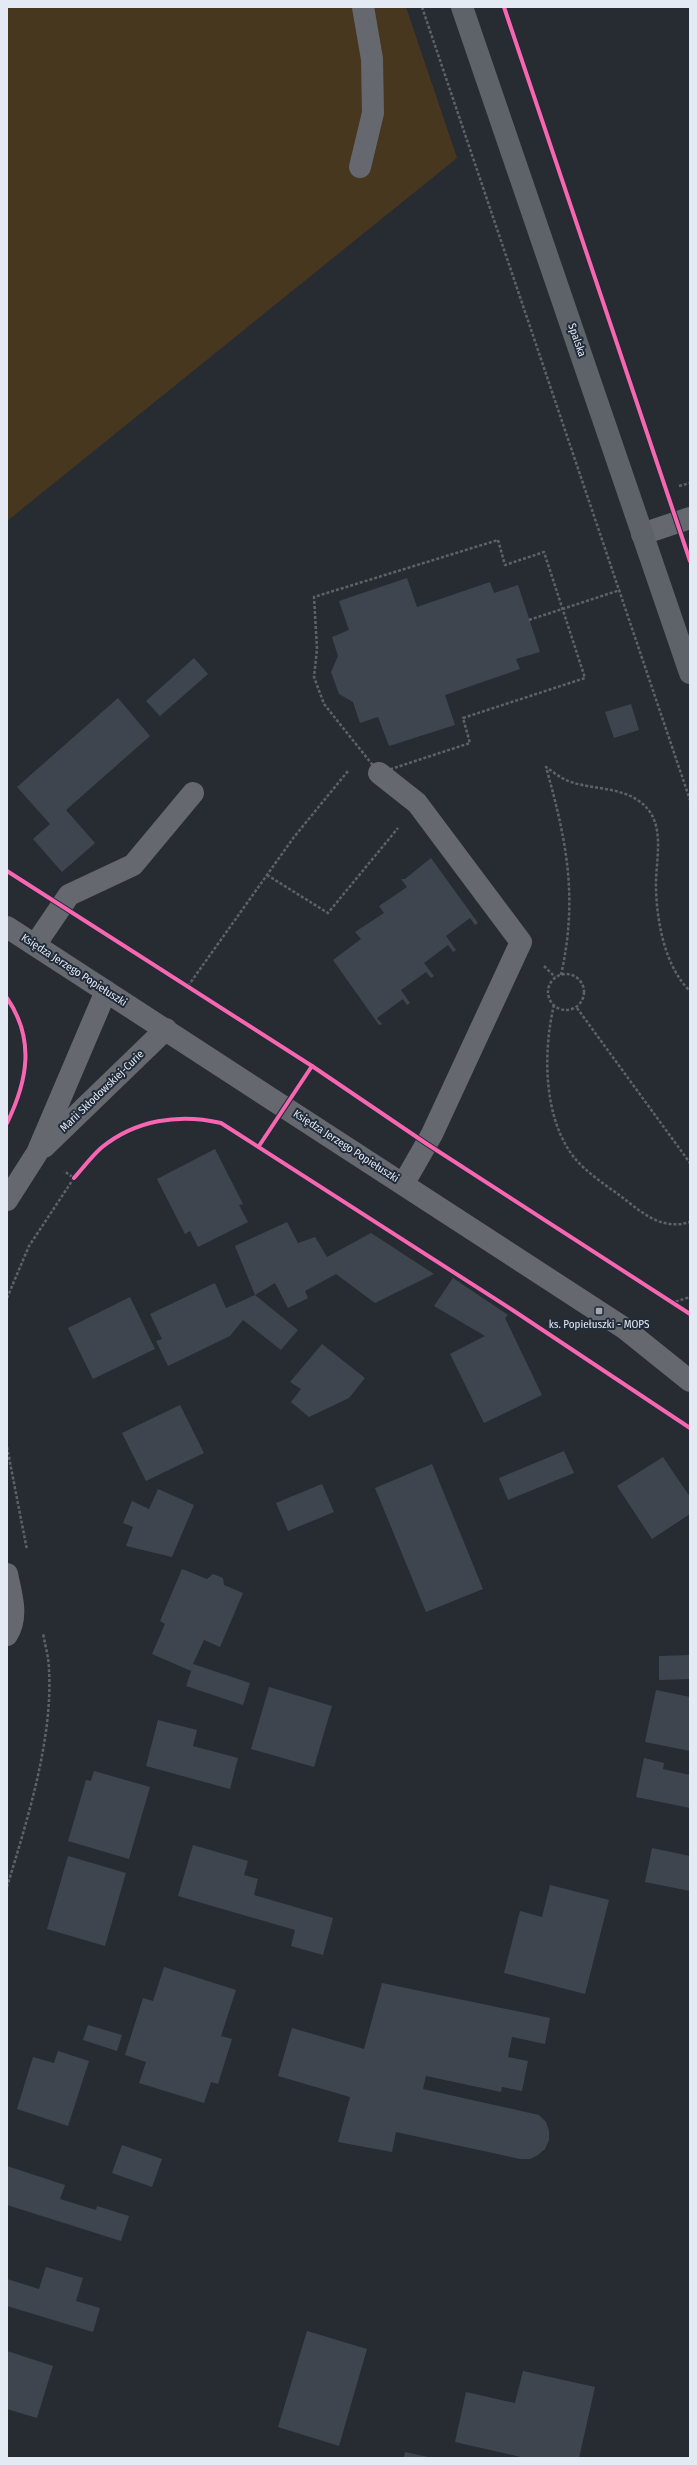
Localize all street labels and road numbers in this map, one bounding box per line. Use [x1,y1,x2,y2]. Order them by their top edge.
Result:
street label: Spalska [565,322,589,358]
street label: Księdza Jerzego Popiełuszki [19,931,129,1009]
street label: Marii Skłodowskiej-Curie [57,1048,147,1134]
street label: Księdza Jerzego Popiełuszki [291,1107,401,1185]

